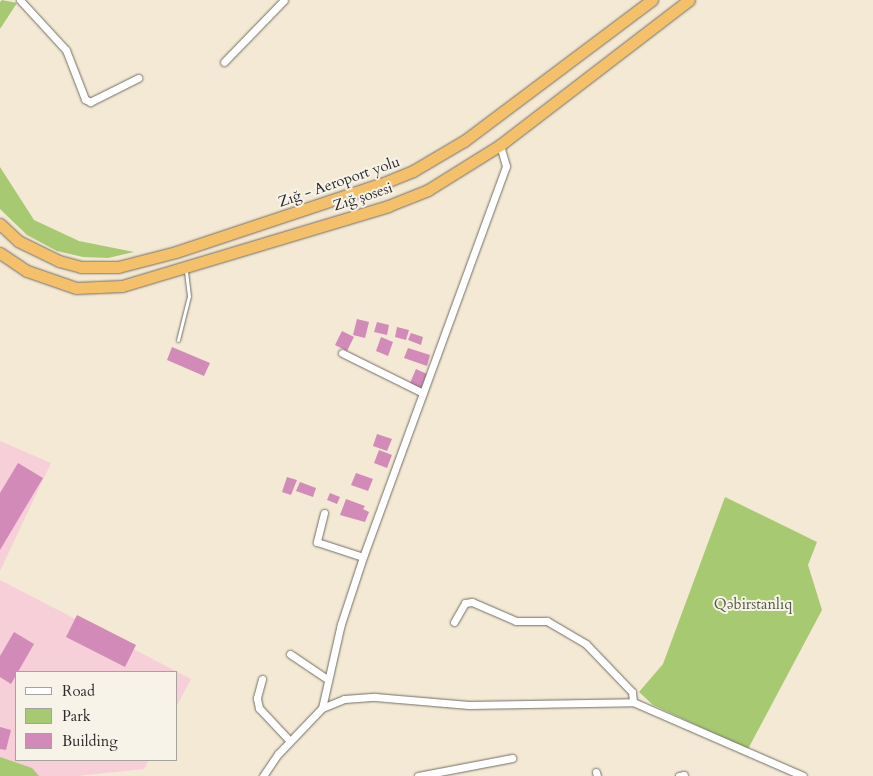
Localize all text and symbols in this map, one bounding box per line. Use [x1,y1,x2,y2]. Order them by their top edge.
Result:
street label: Zığ - Aeroport yolu [276,153,402,211]
street label: Zığ şosesi [331,179,395,215]
park label: Qəbirstanlıq [714,596,792,614]
legend [15,671,178,761]
text: Road [62,681,95,701]
text: Park [62,706,91,726]
text: Building [62,731,118,751]

